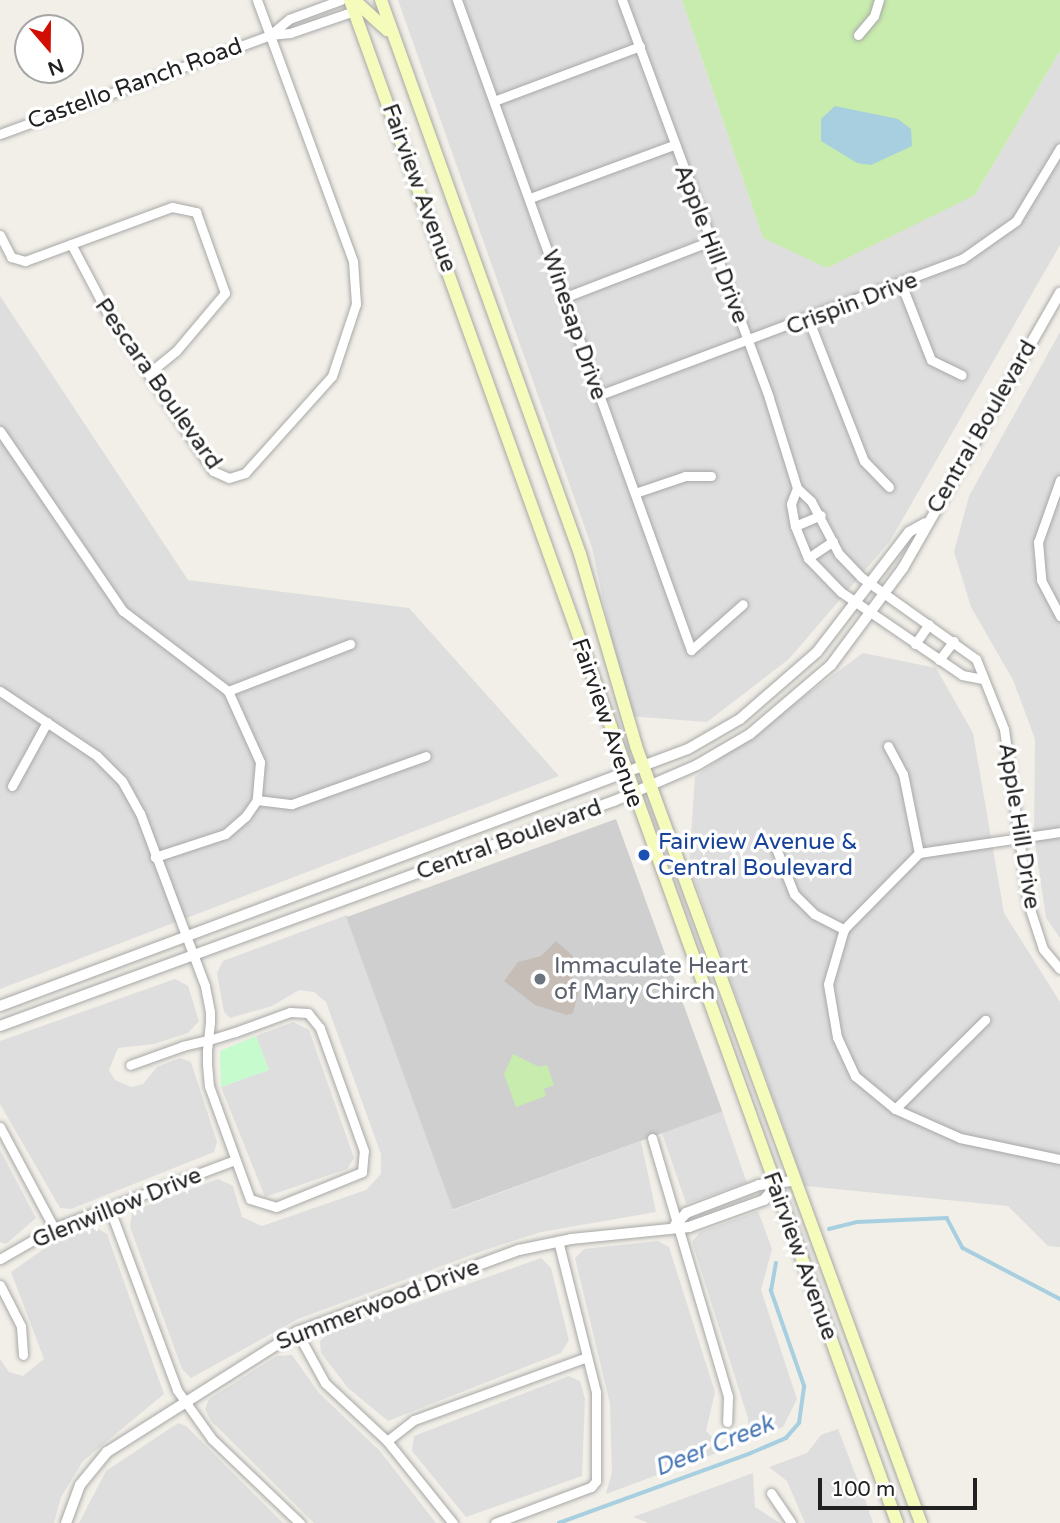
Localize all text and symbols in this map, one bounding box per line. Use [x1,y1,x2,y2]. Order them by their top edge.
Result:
north arrow [14,14,84,84]
street label: Castello Ranch Road [24,32,246,136]
text: N [45,54,66,80]
street label: Fairview Avenue [376,100,462,276]
street label: Apple Hill Drive [668,161,754,327]
street label: Winesap Drive [535,246,613,404]
street label: Crispin Drive [783,266,921,342]
street label: Pescara Boulevard [89,293,227,475]
street label: Central Boulevard [921,336,1043,518]
street label: Fairview Avenue [565,635,649,811]
street label: Apple Hill Drive [992,741,1046,911]
street label: Central Boulevard [413,794,605,886]
place label: Fairview Avenue & Central Boulevard [658,828,858,882]
marker: Fairview Avenue & Central Boulevard [636,847,652,863]
place label: Immaculate Heart of Mary Chirch [554,952,748,1006]
marker: Immaculate Heart of Mary Chirch [532,971,548,987]
street label: Glenwillow Drive [28,1161,206,1255]
street label: Fairview Avenue [757,1168,843,1344]
street label: Summerwood Drive [273,1254,483,1356]
water label: Deer Creek [650,1409,778,1483]
scale bar [822,1464,981,1508]
text: 100 m [831,1477,895,1502]

